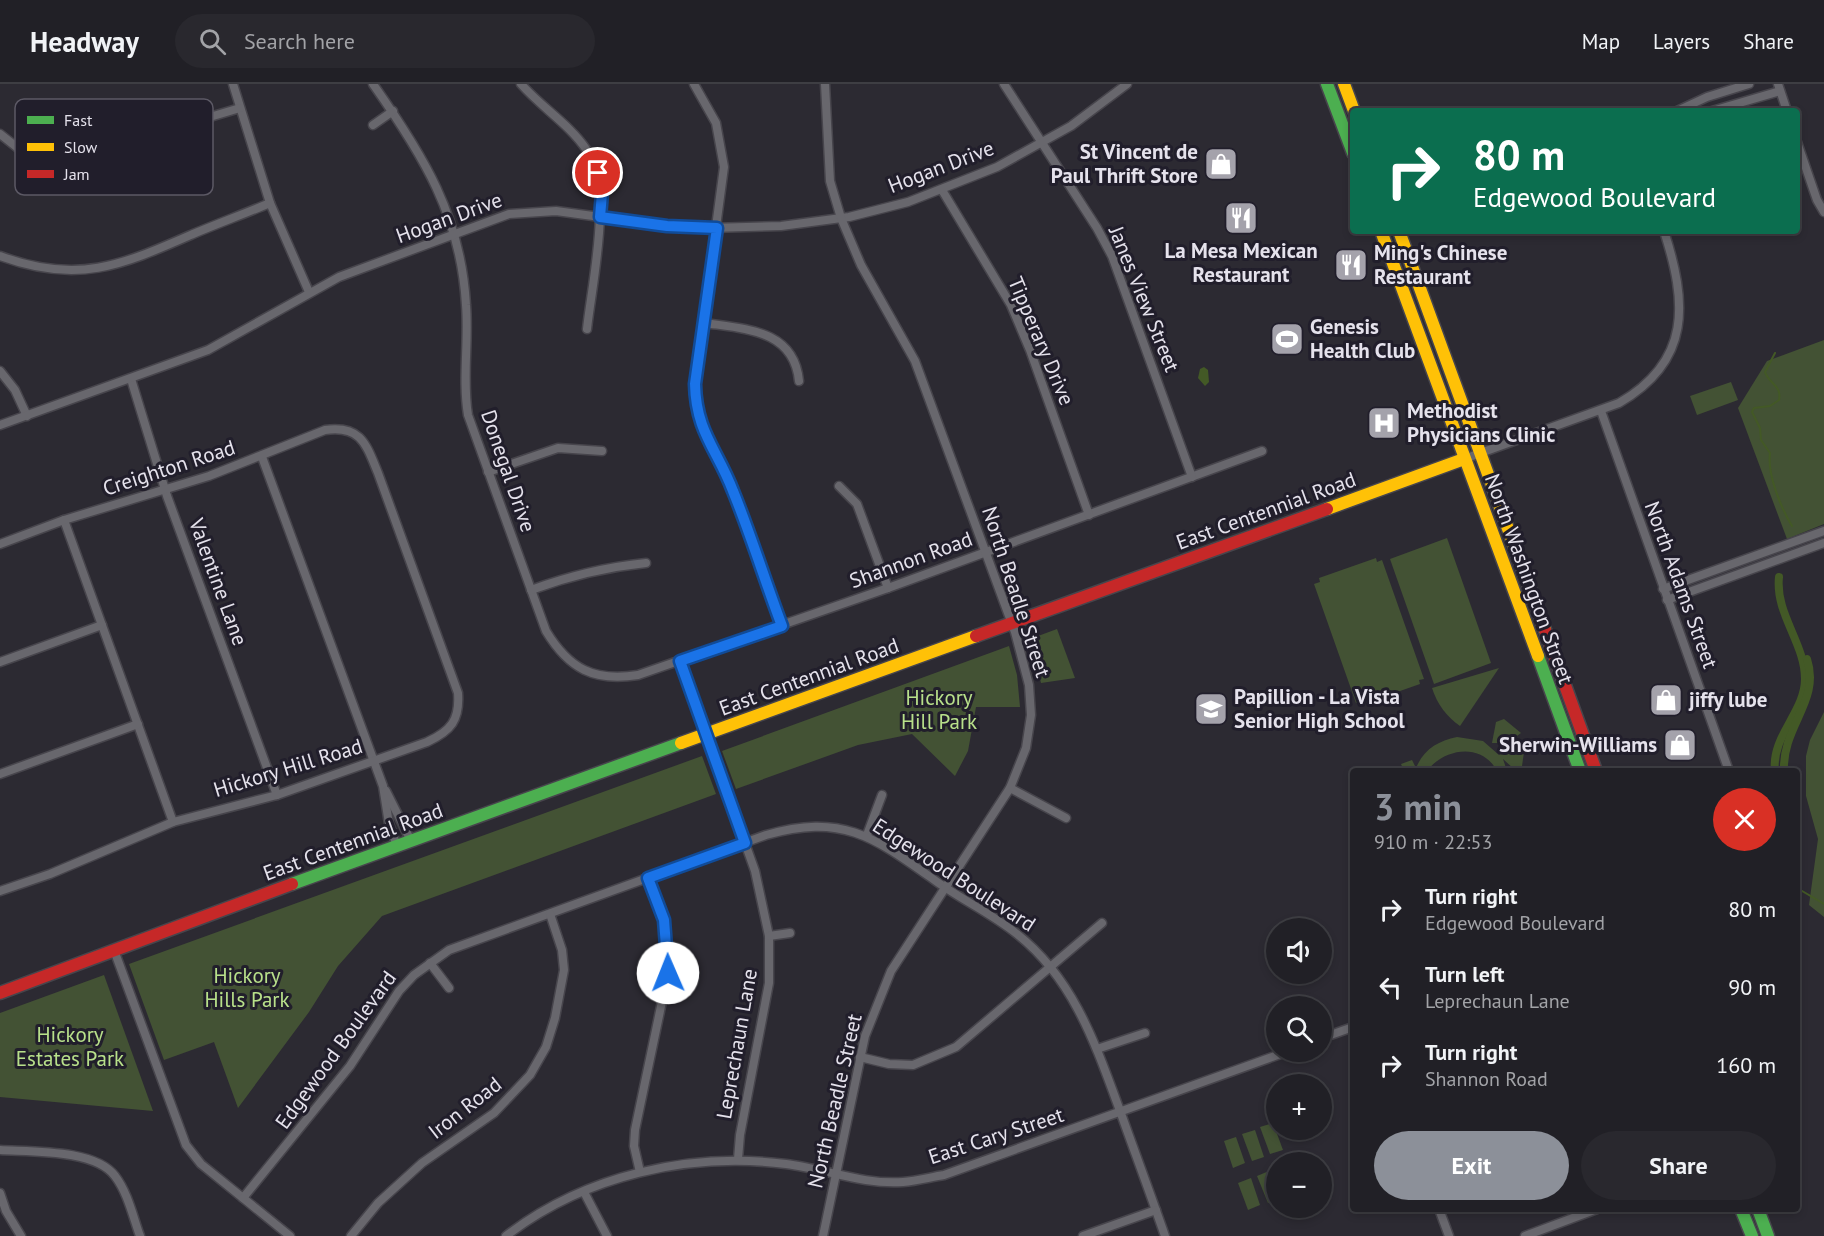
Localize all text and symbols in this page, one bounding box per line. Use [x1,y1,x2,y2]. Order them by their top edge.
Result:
search box [175,14,595,68]
text: Headway [30,23,139,60]
icon: search [196,25,229,58]
text: Search here [244,27,355,55]
text: Map [1582,28,1620,55]
text: Layers [1653,28,1710,55]
text: Share [1743,28,1794,55]
legend [15,99,213,195]
text: Fast [64,110,93,130]
text: 80 m [1473,127,1565,182]
icon: right [1374,132,1452,210]
street label: Hogan Drive [884,134,998,199]
text: Slow [64,137,98,157]
place label: St Vincent de Paul Thrift Store [1051,138,1198,189]
shop icon: St Vincent de Paul Thrift Store [1203,146,1239,182]
pin [572,147,623,198]
icon: arrive [581,156,614,189]
text: Jam [63,164,90,184]
text: Edgewood Boulevard [1473,180,1716,214]
street label: Hogan Drive [392,186,506,249]
restaurant icon: La Mesa Mexican Restaurant [1223,200,1259,236]
street label: Janes View Street [1103,221,1186,376]
place label: La Mesa Mexican Restaurant [1164,237,1318,288]
place label: Ming's Chinese Restaurant [1374,239,1507,290]
restaurant icon: Ming's Chinese Restaurant [1333,247,1369,283]
street label: Tipperary Drive [1002,272,1081,409]
place label: Genesis Health Club [1310,313,1415,364]
sports icon: Genesis Health Club [1269,321,1305,357]
place label: Methodist Physicians Clinic [1407,397,1555,448]
hospital icon: Methodist Physicians Clinic [1366,405,1402,441]
street label: Donegal Drive [475,406,542,535]
street label: Creighton Road [99,433,238,502]
street label: East Centennial Road [1172,465,1359,556]
street label: North Washington Street [1479,470,1580,688]
street label: North Adams Street [1639,498,1724,672]
street label: North Beadle Street [976,503,1057,681]
street label: Valentine Lane [183,514,254,649]
street label: Shannon Road [846,525,976,594]
street label: East Centennial Road [715,631,902,722]
shop icon: jiffy lube [1648,682,1684,718]
place label: Papillion - La Vista Senior High School [1234,683,1405,734]
park label: Hickory Hill Park [901,684,977,735]
place label: jiffy lube [1688,686,1767,713]
school or university icon: Papillion - La Vista Senior High School [1193,691,1229,727]
shop icon: Sherwin-Williams [1662,727,1698,763]
place label: Sherwin-Williams [1499,731,1657,758]
street label: Hickory Hill Road [210,732,365,803]
text: 3 min [1374,783,1462,830]
button: close [1713,788,1776,851]
street label: East Centennial Road [259,796,446,887]
street label: Edgewood Boulevard [868,812,1041,937]
text: 910 m · 22:53 [1374,829,1492,855]
text: Turn right [1425,882,1517,910]
icon: right [1374,893,1407,926]
text: 80 m [1728,895,1776,923]
text: Edgewood Boulevard [1425,910,1605,936]
map controls [1266,918,1332,1218]
button: sound [1266,918,1332,984]
position arrow [636,941,700,1005]
text: Turn left [1425,960,1505,988]
park label: Hickory Hills Park [204,962,290,1013]
street label: Edgewood Boulevard [269,965,402,1134]
street label: Leprechaun Lane [710,967,763,1121]
icon: left [1374,971,1407,1004]
text: 90 m [1728,973,1776,1001]
text: Leprechaun Lane [1425,988,1570,1014]
button: search [1266,996,1332,1062]
street label: North Beadle Street [801,1011,868,1191]
park label: Hickory Estates Park [16,1021,124,1072]
text: Turn right [1425,1038,1517,1066]
icon: right [1374,1049,1407,1082]
text: 160 m [1716,1051,1776,1079]
text: Shannon Road [1425,1066,1548,1092]
street label: Iron Road [422,1070,507,1145]
button: + [1266,1074,1332,1140]
street label: East Cary Street [925,1101,1067,1170]
button: Exit [1374,1131,1569,1200]
button: Share [1581,1131,1776,1200]
button: − [1266,1152,1332,1218]

